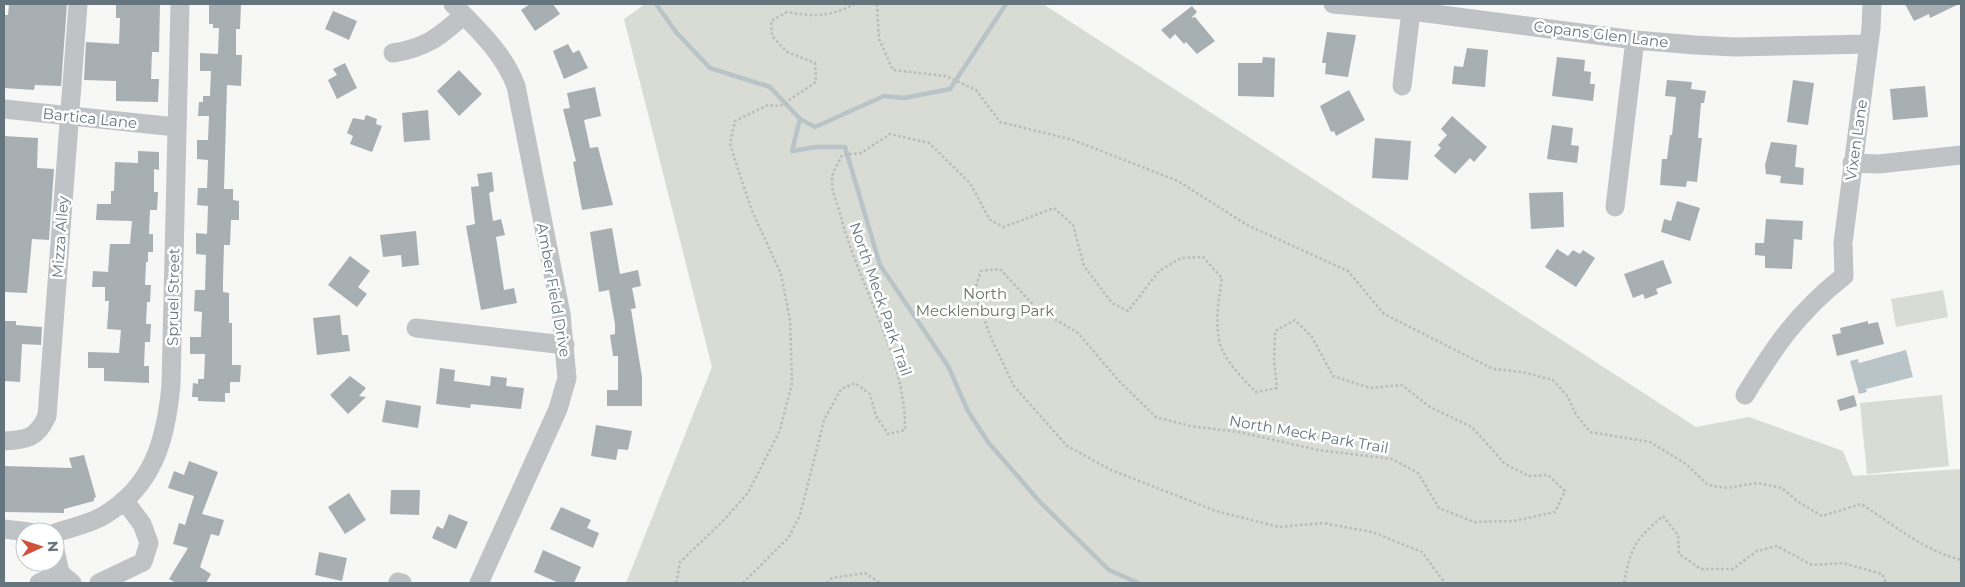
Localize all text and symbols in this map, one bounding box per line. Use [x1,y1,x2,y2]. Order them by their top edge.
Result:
street label: Copans Glen Lane [1532,16,1670,52]
street label: Vixen Lane [1841,98,1871,182]
street label: Bartica Lane [42,104,138,132]
street label: Mizza Alley [48,194,72,279]
street label: North Meck Park Trail [846,220,916,378]
street label: Amber Field Drive [533,221,575,359]
street label: Spruel Street [163,248,183,346]
park label: North Mecklenburg Park [916,284,1054,320]
street label: North Meck Park Trail [1228,411,1390,457]
north arrow [15,522,65,572]
text: N [44,540,62,552]

